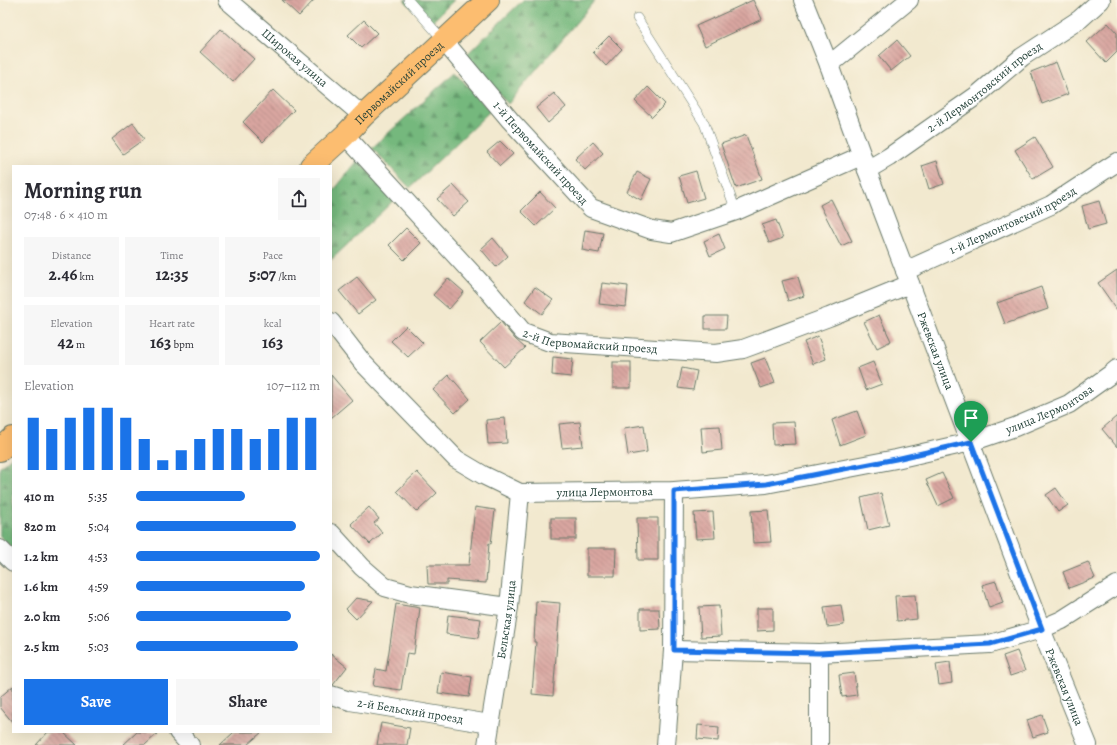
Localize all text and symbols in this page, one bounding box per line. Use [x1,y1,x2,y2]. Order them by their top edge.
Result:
street label: Широкая улица [258,25,332,91]
street label: Первомайский проезд [351,37,447,128]
street label: 2-й Лермонтовский проезд [924,38,1045,136]
street label: 1-й Первомайский проезд [490,98,592,208]
text: Morning run [24,176,142,206]
button: share [278,178,320,220]
street label: 1-й Лермонтовский проезд [947,183,1079,258]
text: 07:48 · 6 × 410 m [24,206,108,223]
text: Distance [52,248,91,263]
text: Time [161,248,183,263]
text: Pace [262,248,283,263]
text: 2.46 [49,263,77,286]
text: 12:35 [156,263,188,286]
text: 5:07 [249,263,276,286]
text: km [77,269,94,284]
text: /km [276,269,296,284]
street label: Ржевская улица [913,309,958,392]
text: Elevation [50,316,92,331]
text: Heart rate [149,316,195,331]
text: kcal [264,316,281,331]
street label: 2-й Первомайский проезд [521,325,658,357]
text: 42 [58,331,74,354]
text: 163 [150,331,171,354]
text: 163 [262,331,283,354]
text: m [74,337,85,352]
text: bpm [171,337,194,352]
text: Elevation [24,377,74,394]
text: 107–112 m [267,377,320,394]
street label: улица Лермонтова [1003,381,1097,438]
pin [954,401,988,442]
icon: arrive [960,407,982,429]
street label: улица Лермонтова [556,483,653,501]
text: 410 m [24,488,54,505]
text: 5:35 [88,488,108,505]
text: 820 m [24,518,56,535]
text: 5:04 [88,518,110,535]
text: 1.2 km [24,548,58,565]
text: 4:53 [88,548,108,565]
text: 1.6 km [24,578,58,595]
text: 4:59 [88,578,109,595]
street label: Бельская улица [493,579,520,660]
text: 2.0 km [24,608,60,625]
text: 5:06 [88,608,110,625]
text: 2.5 km [24,638,59,655]
text: 5:03 [88,638,109,655]
street label: Ржевская улица [1042,646,1087,728]
button: Save [24,679,168,725]
button: Share [176,679,320,725]
street label: 2-й Бельский проезд [356,694,465,728]

